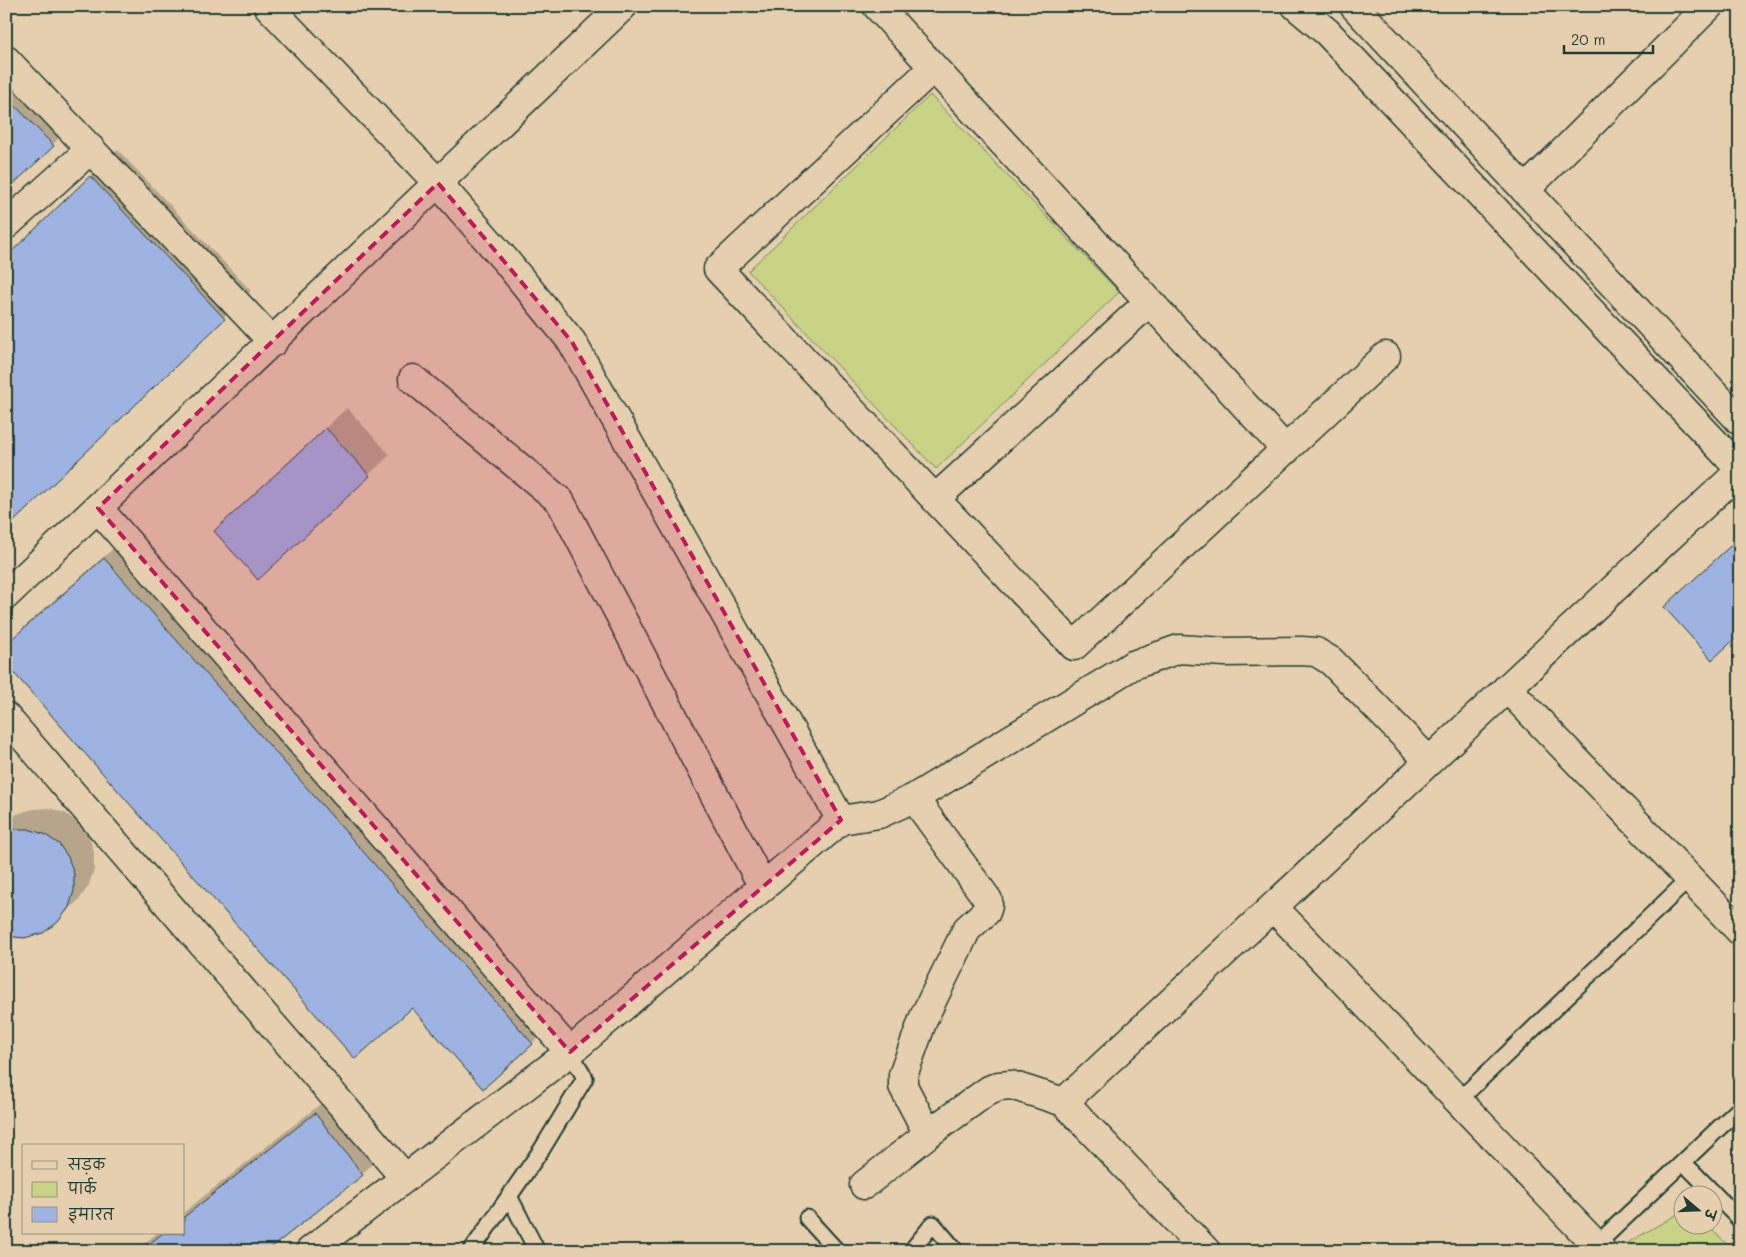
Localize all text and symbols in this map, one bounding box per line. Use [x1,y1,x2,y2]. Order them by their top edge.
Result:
scale bar [1564,22,1652,54]
text: 20 m [1571,29,1605,49]
legend [22,1144,185,1234]
text: सड़क [67,1154,106,1175]
text: पार्क [67,1177,98,1198]
north arrow [1674,1184,1724,1234]
text: इमारत [68,1204,115,1224]
text: उ [1700,1205,1722,1223]

